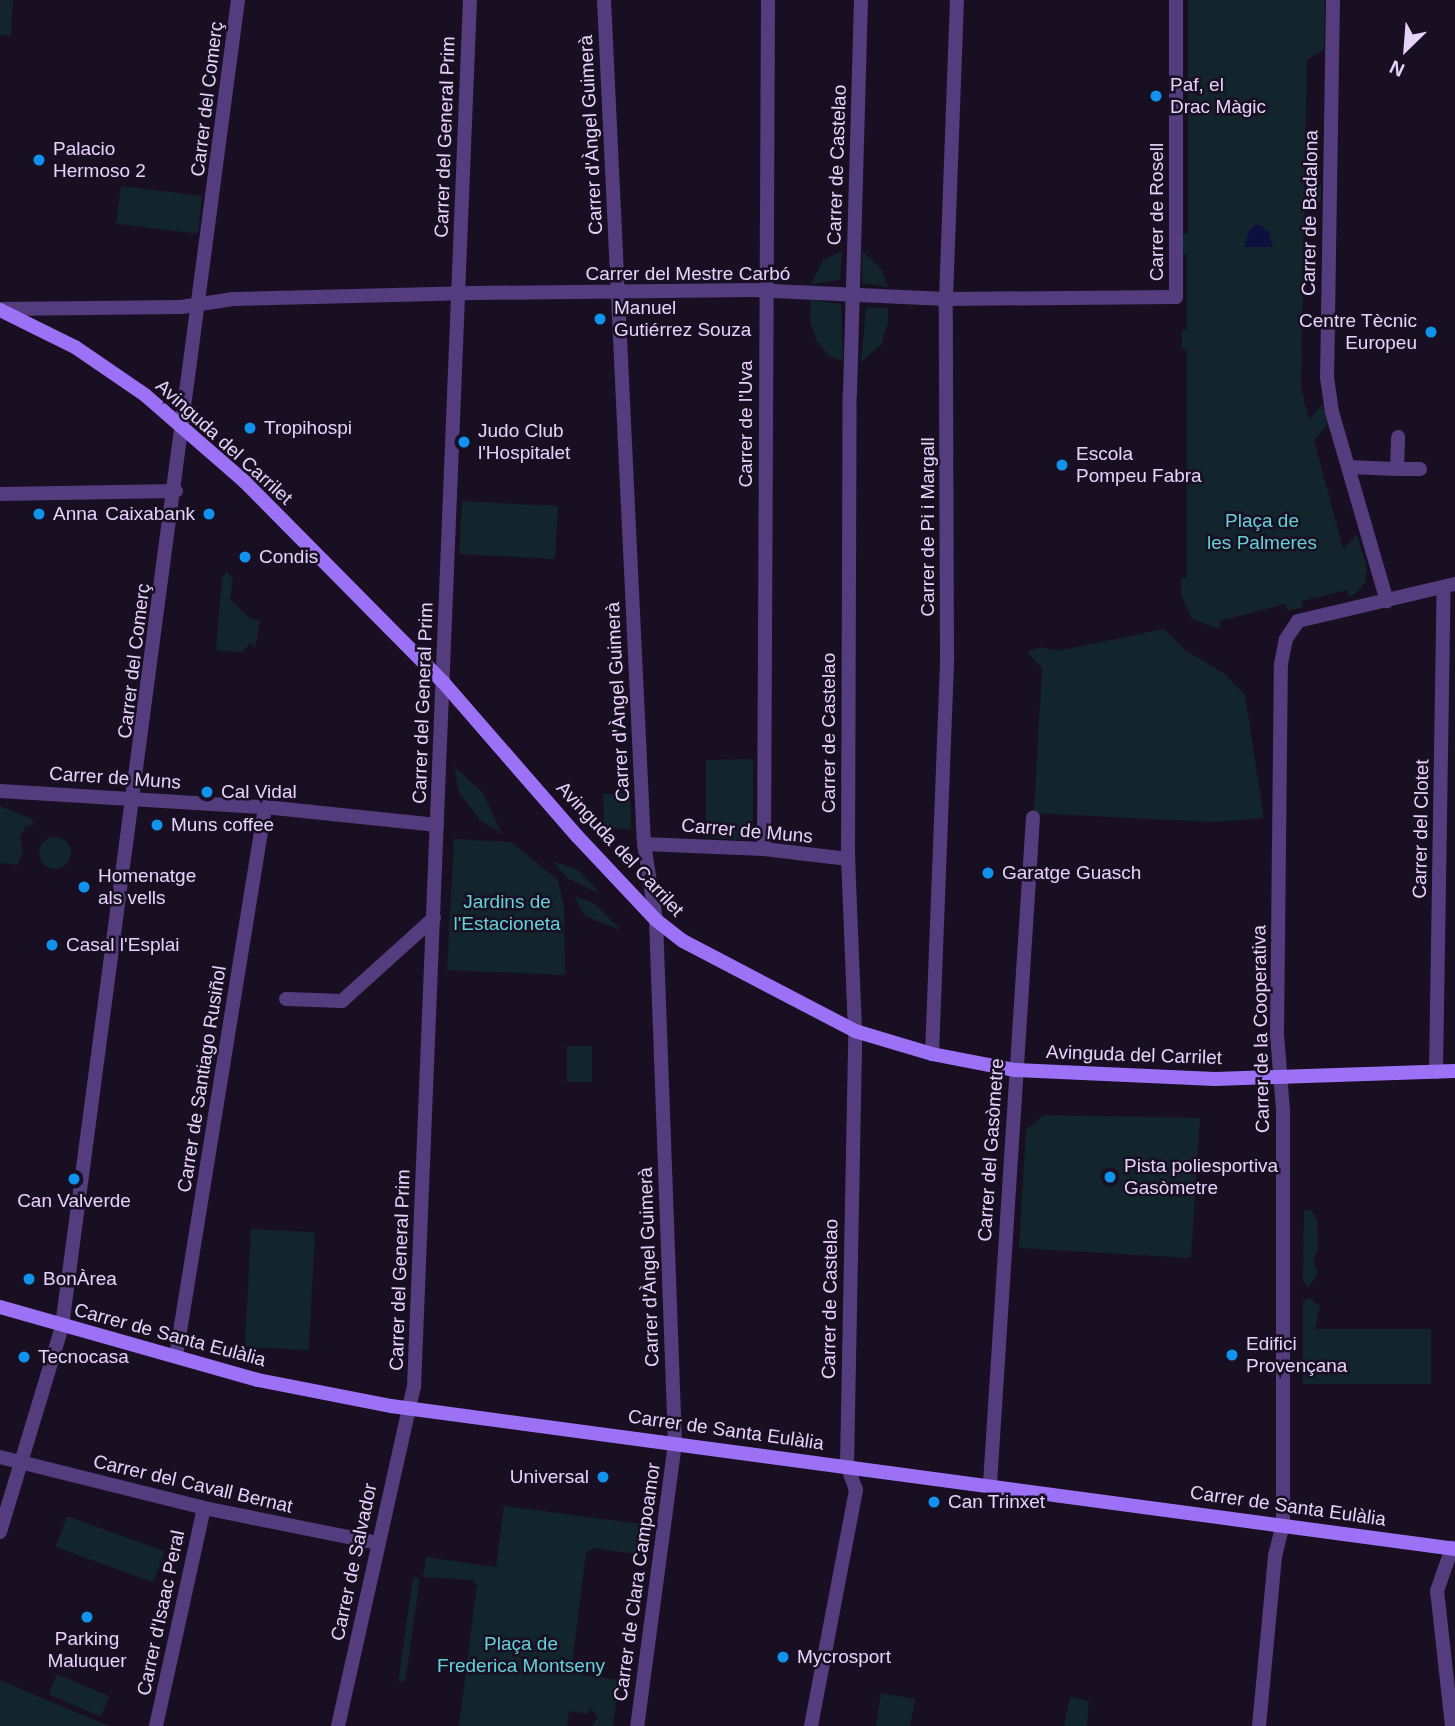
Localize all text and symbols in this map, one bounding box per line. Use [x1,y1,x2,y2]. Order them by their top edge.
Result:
north arrow [1371,14,1441,84]
street label: Carrer del Comerç [186,20,228,178]
street label: Carrer d'Àngel Guimerà [574,35,608,235]
street label: Carrer del General Prim [430,36,460,238]
text: N [1386,56,1408,81]
place label: Paf, el Drac Màgic [1170,74,1266,118]
street label: Carrer de Castelao [823,84,851,246]
marker: Paf, el Drac Màgic [1148,88,1164,104]
street label: Carrer de Badalona [1297,130,1323,296]
place label: Palacio Hermoso 2 [53,138,146,182]
street label: Carrer de Rosell [1146,143,1168,281]
marker: Palacio Hermoso 2 [31,152,47,168]
street label: Carrer del Mestre Carbó [586,263,790,285]
place label: Manuel Gutiérrez Souza [614,297,751,341]
place label: Centre Tècnic Europeu [1299,310,1417,354]
marker: Manuel Gutiérrez Souza [592,311,608,327]
marker: Centre Tècnic Europeu [1423,324,1439,340]
street label: Carrer de l'Uva [735,360,757,488]
street label: Avinguda del Carrilet [151,375,297,509]
place label: Tropihospi [264,417,352,439]
marker: Tropihospi [242,420,258,436]
place label: Judo Club l'Hospitalet [478,420,570,464]
marker: Judo Club l'Hospitalet [456,434,472,450]
street label: Carrer de Pi i Margall [917,437,939,617]
place label: Escola Pompeu Fabra [1076,443,1202,487]
marker: Escola Pompeu Fabra [1054,457,1070,473]
place label: Anna [53,503,97,525]
place label: Caixabank [105,503,195,525]
marker: Anna [31,506,47,522]
marker: Caixabank [201,506,217,522]
park label: Plaça de les Palmeres [1207,510,1317,554]
place label: Condis [259,546,318,568]
marker: Condis [237,549,253,565]
street label: Carrer del Comerç [113,582,155,740]
street label: Carrer del General Prim [408,602,438,804]
street label: Carrer d'Àngel Guimerà [601,602,635,802]
street label: Carrer de Castelao [818,653,840,813]
street label: Carrer del Clotet [1408,759,1434,899]
street label: Carrer de Muns [48,762,182,794]
street label: Avinguda del Carrilet [552,777,688,921]
place label: Cal Vidal [221,781,297,803]
marker: Cal Vidal [199,784,215,800]
place label: Muns coffee [171,814,274,836]
street label: Carrer de Muns [680,814,814,848]
marker: Muns coffee [149,817,165,833]
place label: Garatge Guasch [1002,862,1141,884]
place label: Homenatge als vells [98,865,196,909]
marker: Garatge Guasch [980,865,996,881]
marker: Homenatge als vells [76,879,92,895]
park label: Jardins de l'Estacioneta [453,891,561,935]
street label: Carrer de la Cooperativa [1248,925,1274,1133]
place label: Casal l'Esplai [66,934,179,956]
marker: Casal l'Esplai [44,937,60,953]
street label: Carrer de Santiago Rusiñol [173,964,231,1194]
street label: Avinguda del Carrilet [1046,1041,1222,1069]
street label: Carrer del Gasòmetre [973,1058,1009,1242]
place label: Pista poliesportiva Gasòmetre [1124,1155,1278,1199]
street label: Carrer d'Àngel Guimerà [634,1167,664,1367]
street label: Carrer del General Prim [385,1169,415,1371]
marker: Pista poliesportiva Gasòmetre [1102,1169,1118,1185]
marker: Can Valverde [66,1171,82,1187]
place label: Can Valverde [17,1190,131,1212]
street label: Carrer de Castelao [817,1219,843,1379]
place label: BonÀrea [43,1268,117,1290]
marker: BonÀrea [21,1271,37,1287]
street label: Carrer de Santa Eulàlia [72,1298,268,1372]
place label: Edifici Provençana [1246,1333,1347,1377]
place label: Tecnocasa [38,1346,129,1368]
marker: Edifici Provençana [1224,1347,1240,1363]
marker: Tecnocasa [16,1349,32,1365]
street label: Carrer de Santa Eulàlia [627,1405,825,1455]
street label: Carrer del Cavall Bernat [91,1450,295,1518]
street label: Carrer de Clara Campoamor [609,1461,665,1703]
place label: Universal [510,1466,589,1488]
marker: Universal [595,1469,611,1485]
street label: Carrer de Salvador [326,1481,382,1643]
street label: Carrer de Santa Eulàlia [1189,1481,1387,1531]
place label: Can Trinxet [948,1491,1045,1513]
marker: Can Trinxet [926,1494,942,1510]
street label: Carrer d'Isaac Peral [132,1528,190,1698]
marker: Parking Maluquer [79,1609,95,1625]
place label: Parking Maluquer [47,1628,127,1672]
park label: Plaça de Frederica Montseny [437,1633,605,1677]
place label: Mycrosport [797,1646,891,1668]
marker: Mycrosport [775,1649,791,1665]

